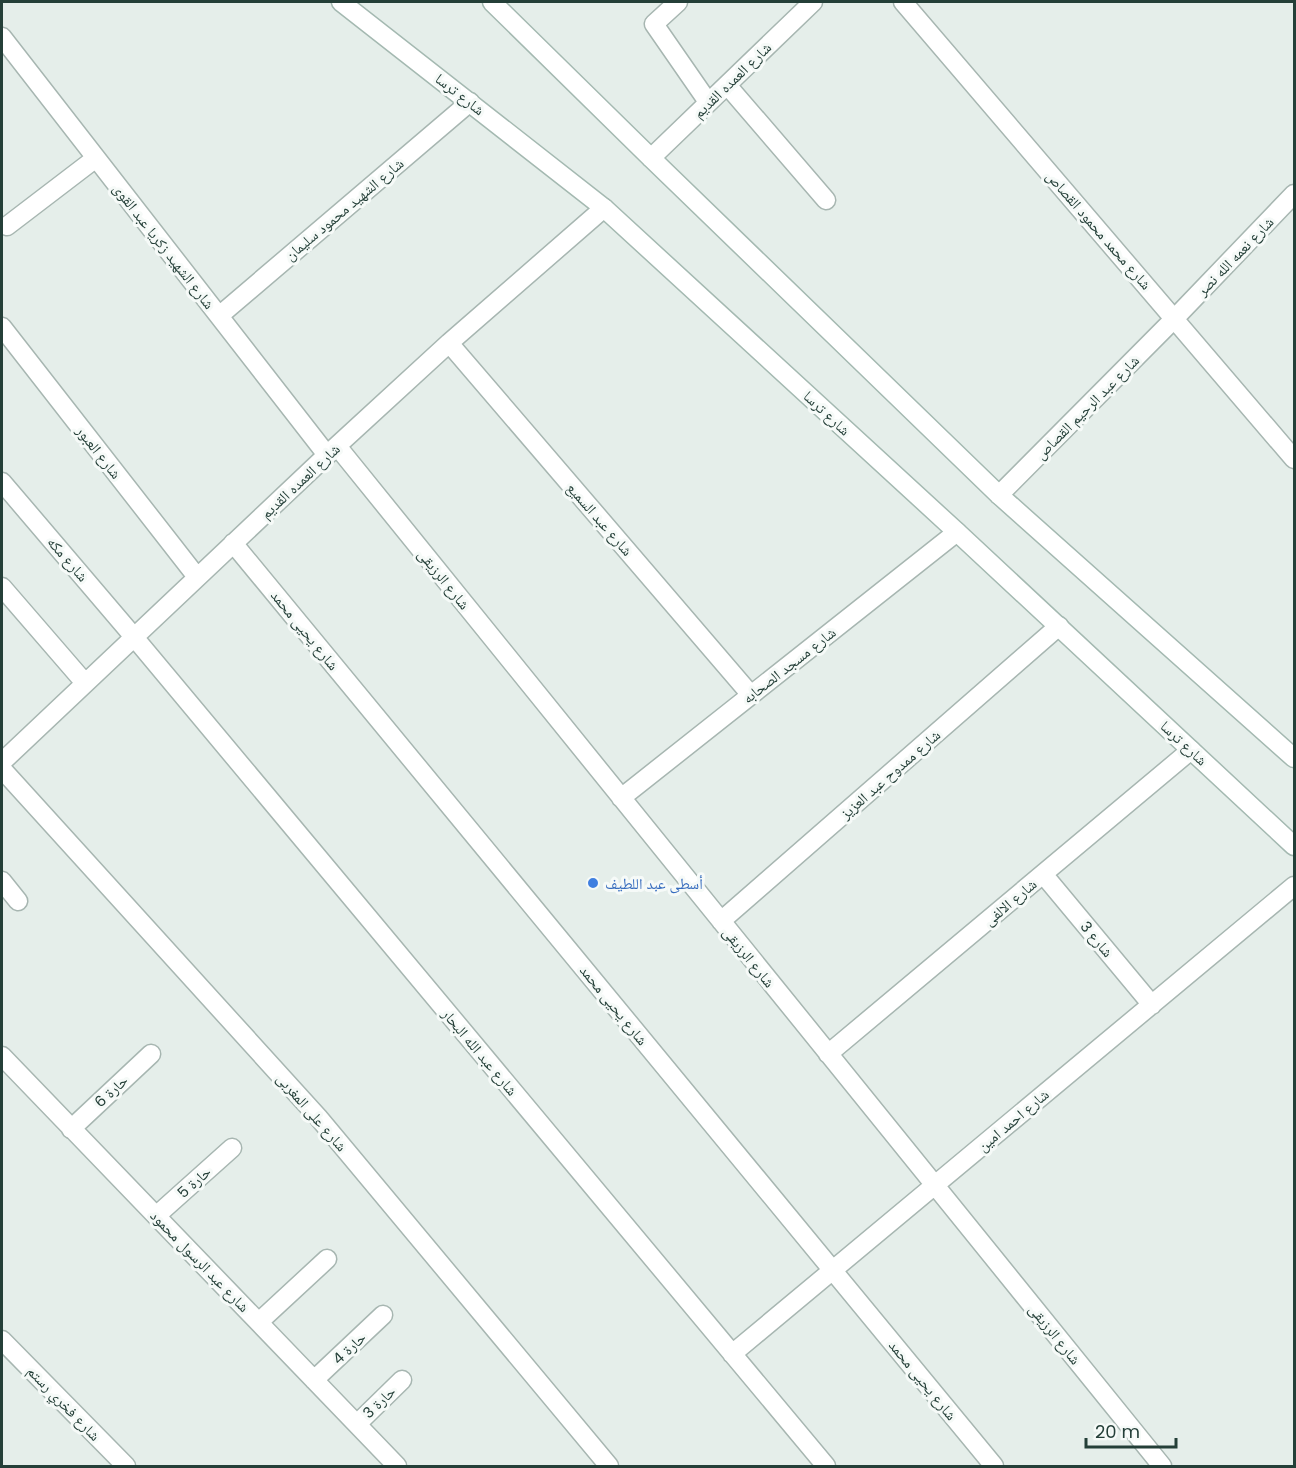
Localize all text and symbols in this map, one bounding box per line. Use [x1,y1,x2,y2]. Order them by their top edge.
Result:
street label: شارع العمده القديم [688,37,776,123]
street label: شارع ترسا [431,68,489,120]
street label: شارع الشهيد محمود سليمان [280,153,408,265]
street label: شارع محمد محمود القصاص [1041,166,1157,294]
street label: شارع الشهيد زكريا عبد القوى [108,179,220,313]
street label: شارع نعمه الله نصر [1191,212,1278,301]
street label: شارع عبد الرحيم القصاص [1030,350,1144,464]
street label: شارع ترسا [799,386,855,440]
street label: شارع العبور [71,420,127,483]
street label: شارع العمده القديم [256,439,344,523]
street label: شارع عبد السميع [562,478,638,560]
street label: شارع مكه [43,532,93,586]
street label: شارع الرزيقى [413,544,475,614]
street label: شارع يحيى محمد [266,586,344,675]
street label: شارع مسجد الصحابه [738,622,840,708]
street label: شارع ترسا [1156,716,1212,770]
street label: شارع ممدوح عبد العزيز [835,724,945,824]
place label: أسطى عبد اللطيف [605,873,703,894]
street label: شارع الالفى [979,874,1041,930]
marker: أسطى عبد اللطيف [586,876,600,890]
street label: شارع 3 [1076,916,1118,962]
street label: شارع الرزيقى [718,922,780,992]
street label: شارع يحيى محمد [575,961,653,1050]
street label: شارع عبد الله البحار [437,1003,523,1100]
street label: شارع على المغربى [272,1068,352,1156]
street label: حارة 6 [90,1070,133,1112]
street label: شارع احمد امين [973,1084,1053,1156]
street label: حارة 5 [173,1161,216,1203]
street label: شارع عبد الرسول محمود [146,1205,254,1317]
street label: شارع الرزيقى [1024,1299,1086,1369]
street label: حارة 4 [328,1327,371,1369]
street label: شارع يحيى محمد [884,1336,962,1425]
street label: شارع فخري رستم [21,1361,105,1447]
street label: حارة 3 [358,1381,400,1423]
scale bar [1086,1411,1176,1449]
text: 20 m [1095,1419,1140,1444]

